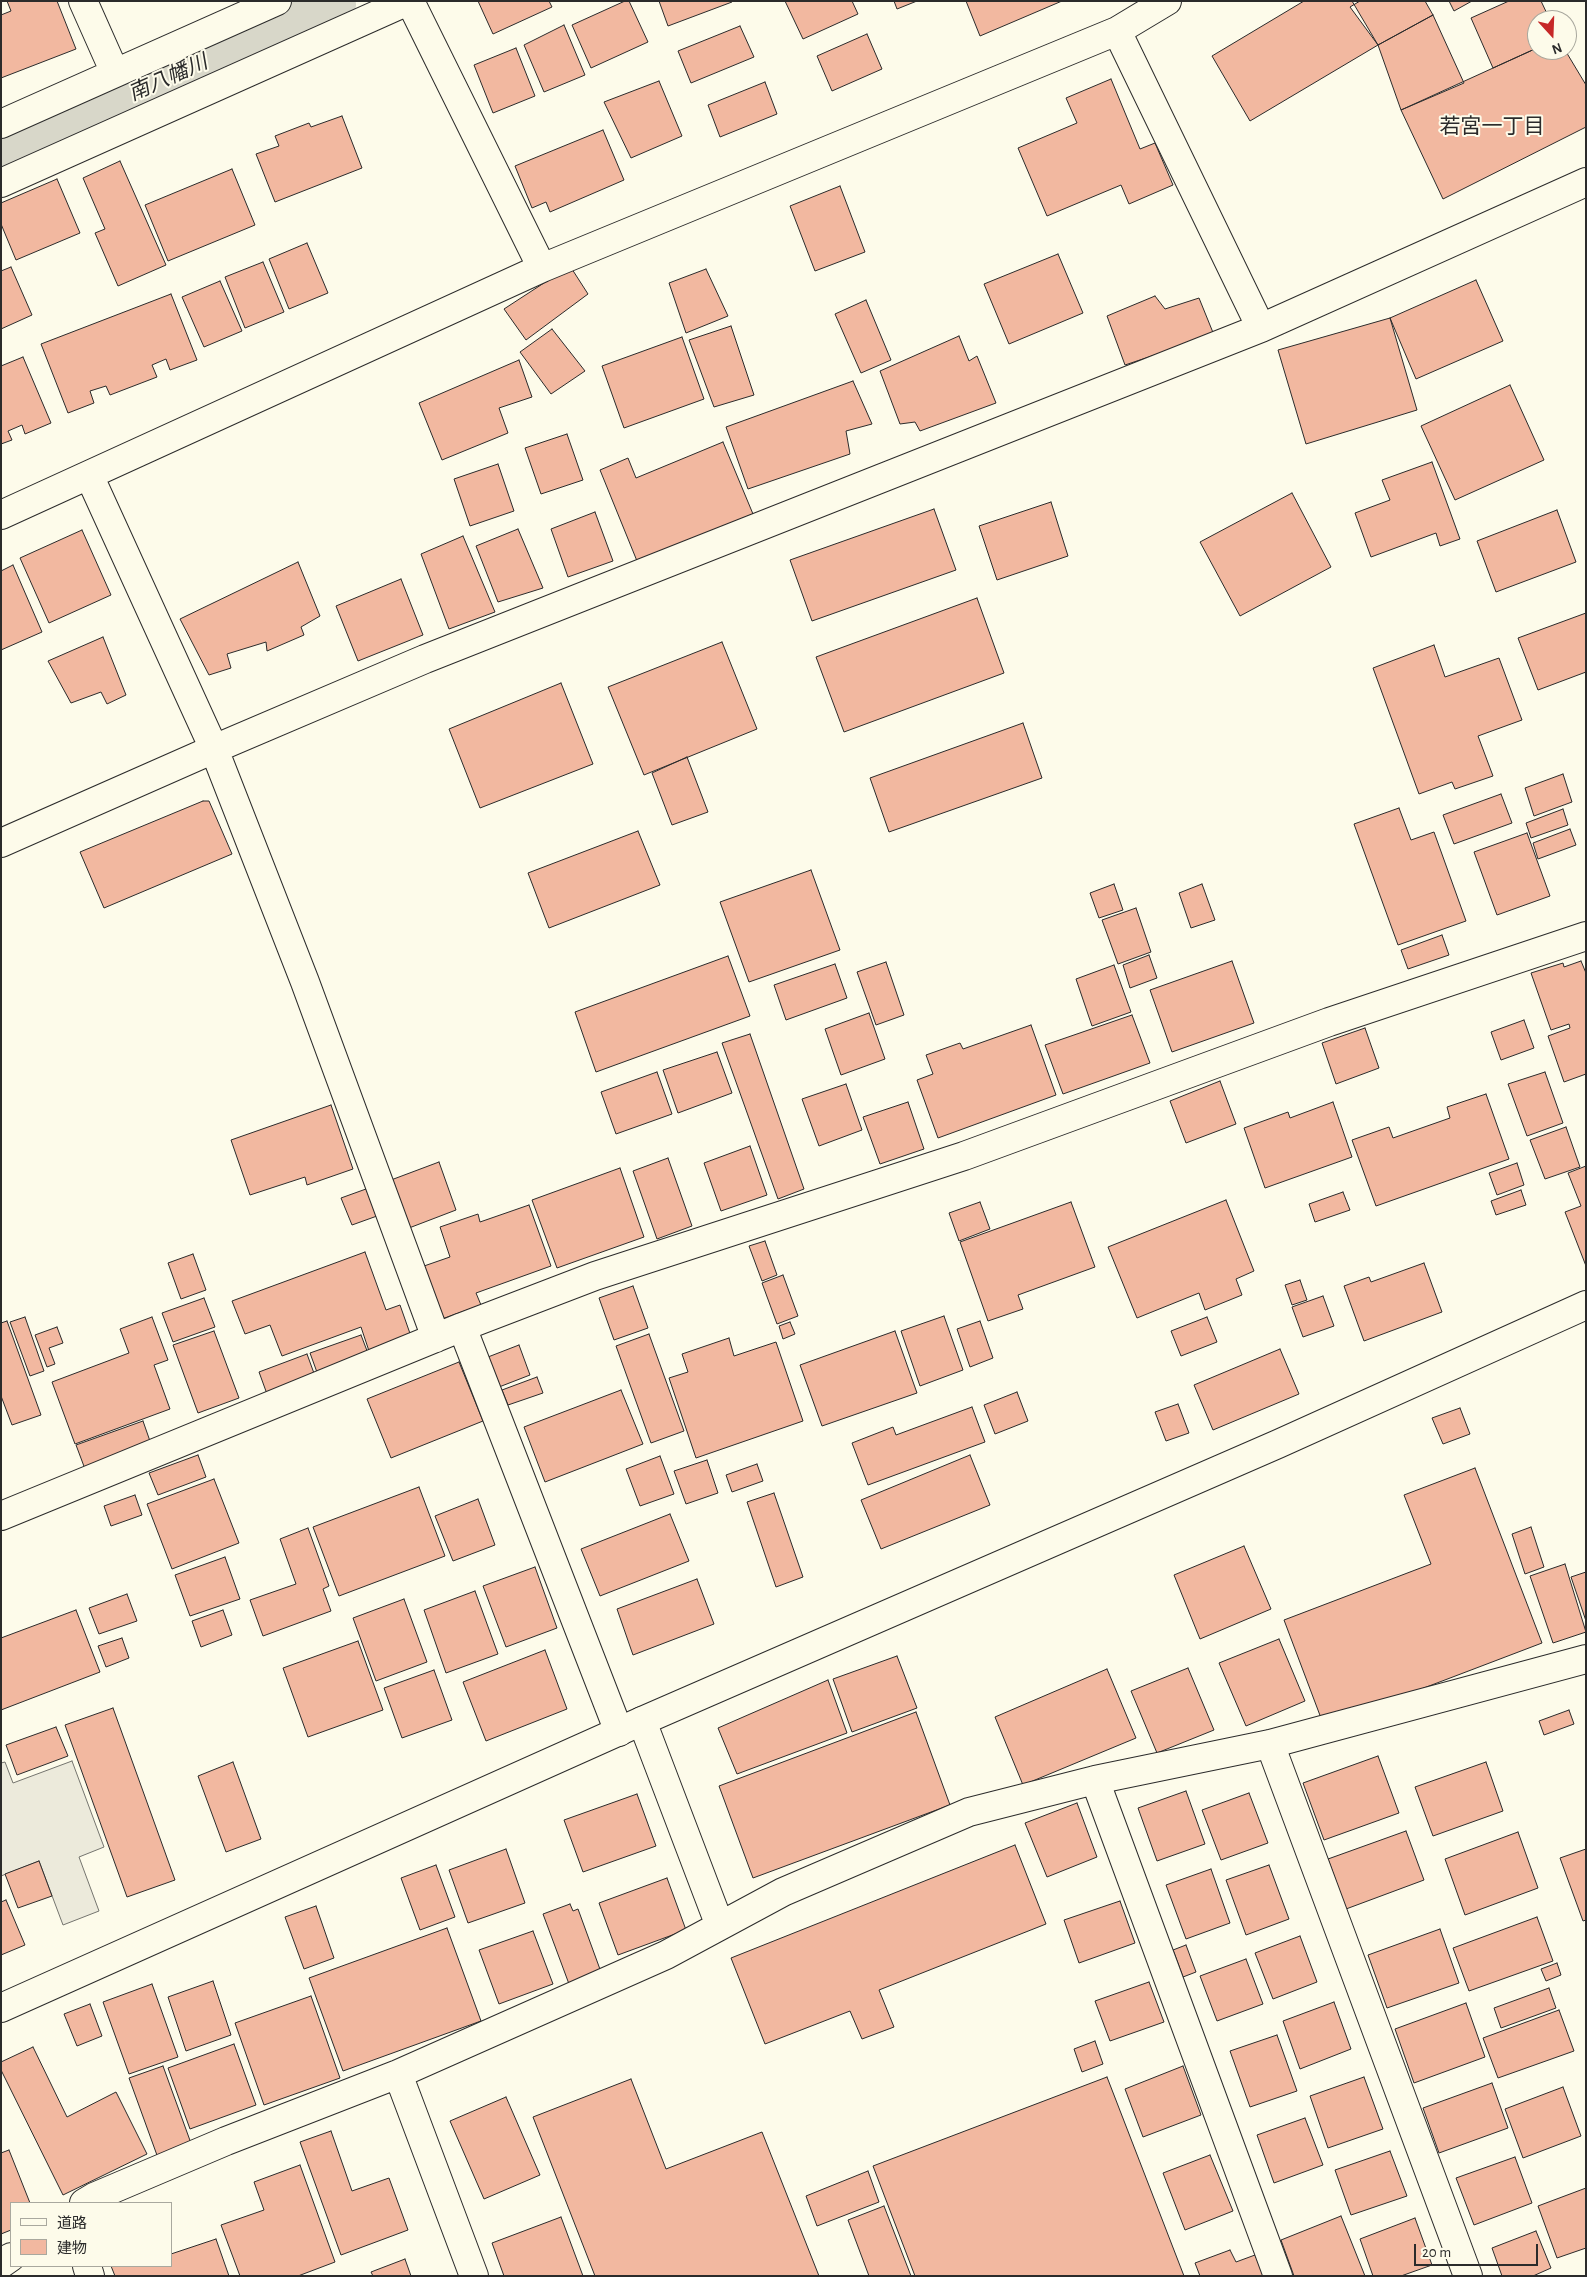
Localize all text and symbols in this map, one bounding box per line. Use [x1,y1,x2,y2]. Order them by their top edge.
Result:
north arrow [1527,10,1577,60]
text: N [1550,40,1564,56]
water label: 南八幡川 [125,49,211,107]
district label: 若宮一丁目 [1440,114,1544,140]
legend [10,2202,172,2267]
text: 道路 [57,2216,87,2231]
scale bar [1417,2234,1541,2266]
text: 建物 [57,2241,87,2256]
text: 20 m [1422,2245,1451,2260]

